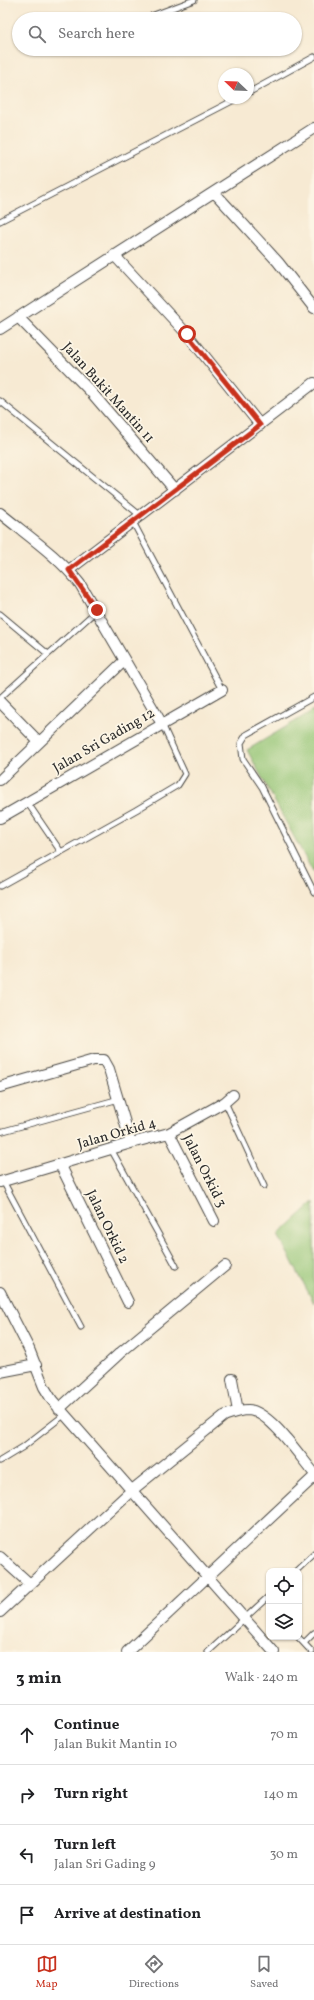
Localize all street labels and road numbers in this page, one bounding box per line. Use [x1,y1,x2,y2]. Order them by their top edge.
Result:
street label: Jalan Bukit Mantin 11 [58,338,158,448]
street label: Jalan Sri Gading 12 [49,704,159,778]
street label: Jalan Orkid 4 [75,1114,159,1154]
street label: Jalan Orkid 3 [177,1131,231,1211]
street label: Jalan Orkid 2 [81,1187,133,1267]

